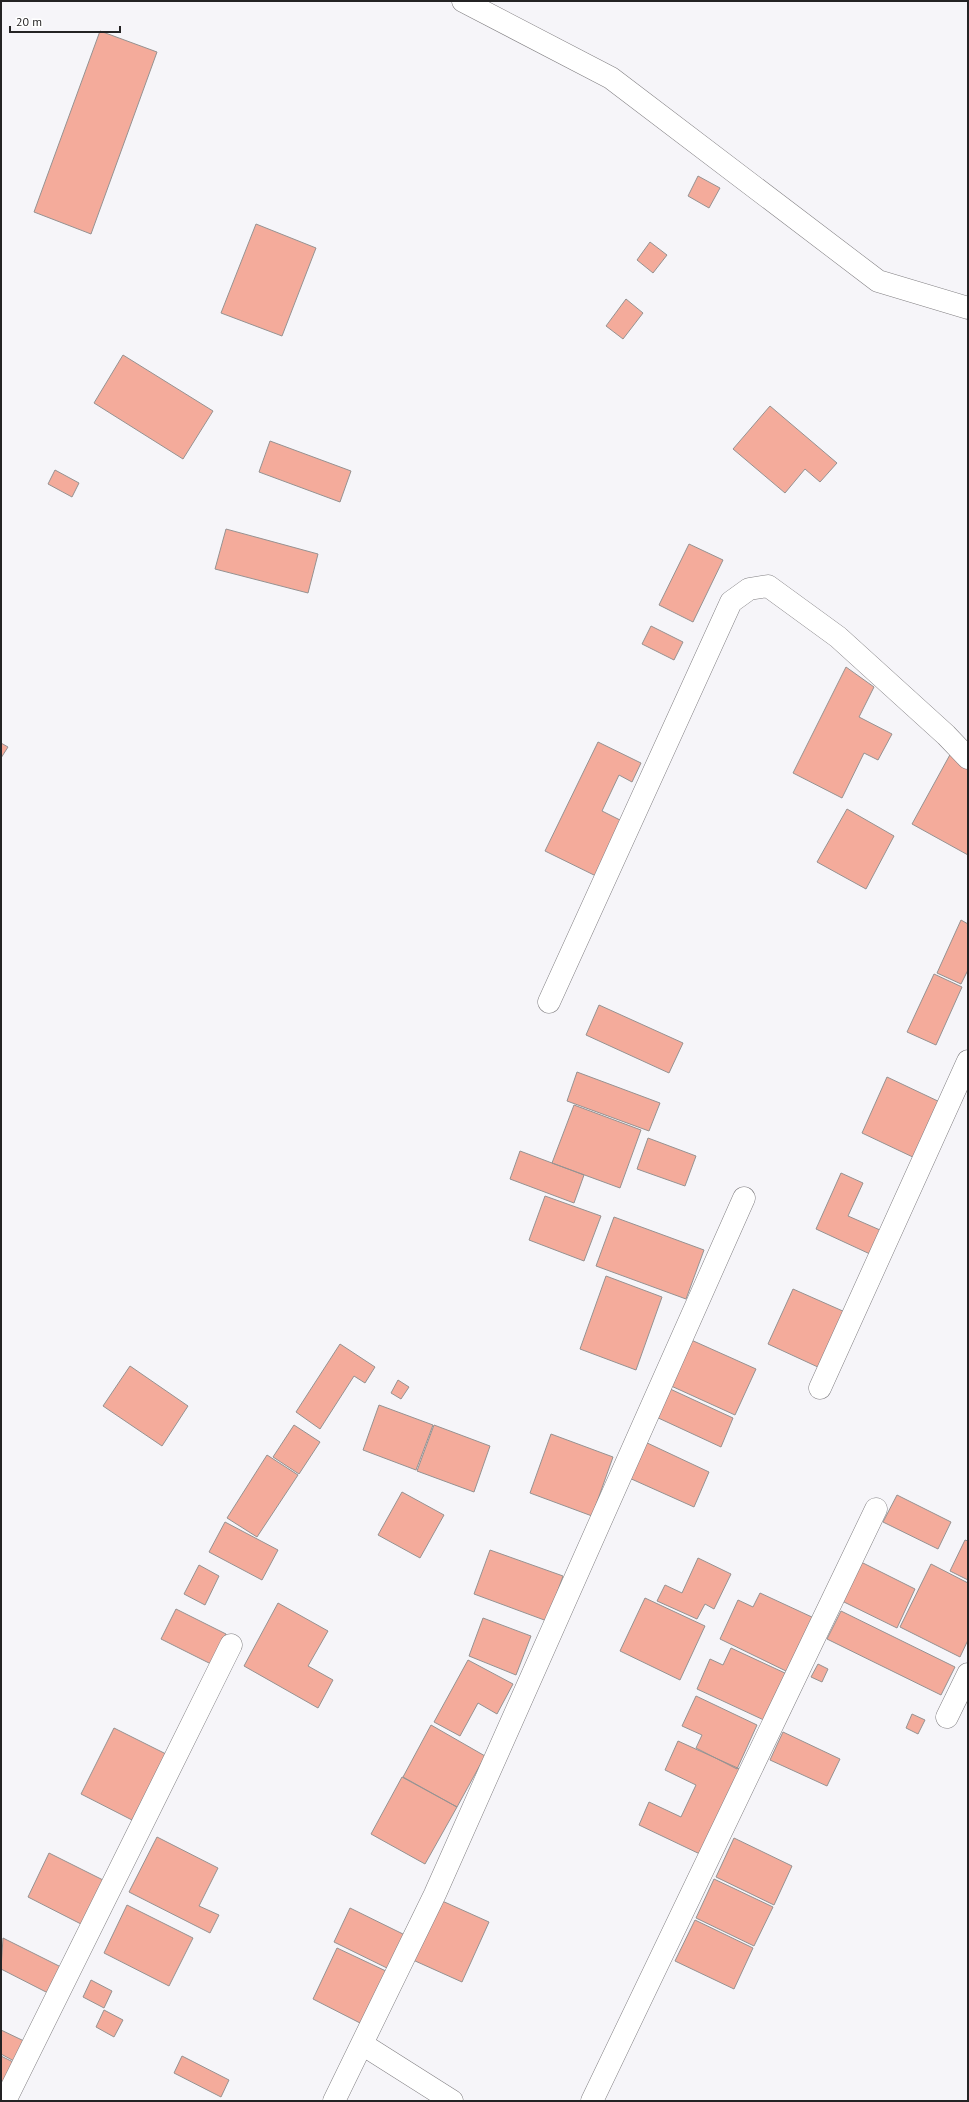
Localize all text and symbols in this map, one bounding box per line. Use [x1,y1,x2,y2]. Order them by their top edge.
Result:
scale bar [10,8,120,34]
text: 20 m [16,14,42,29]

